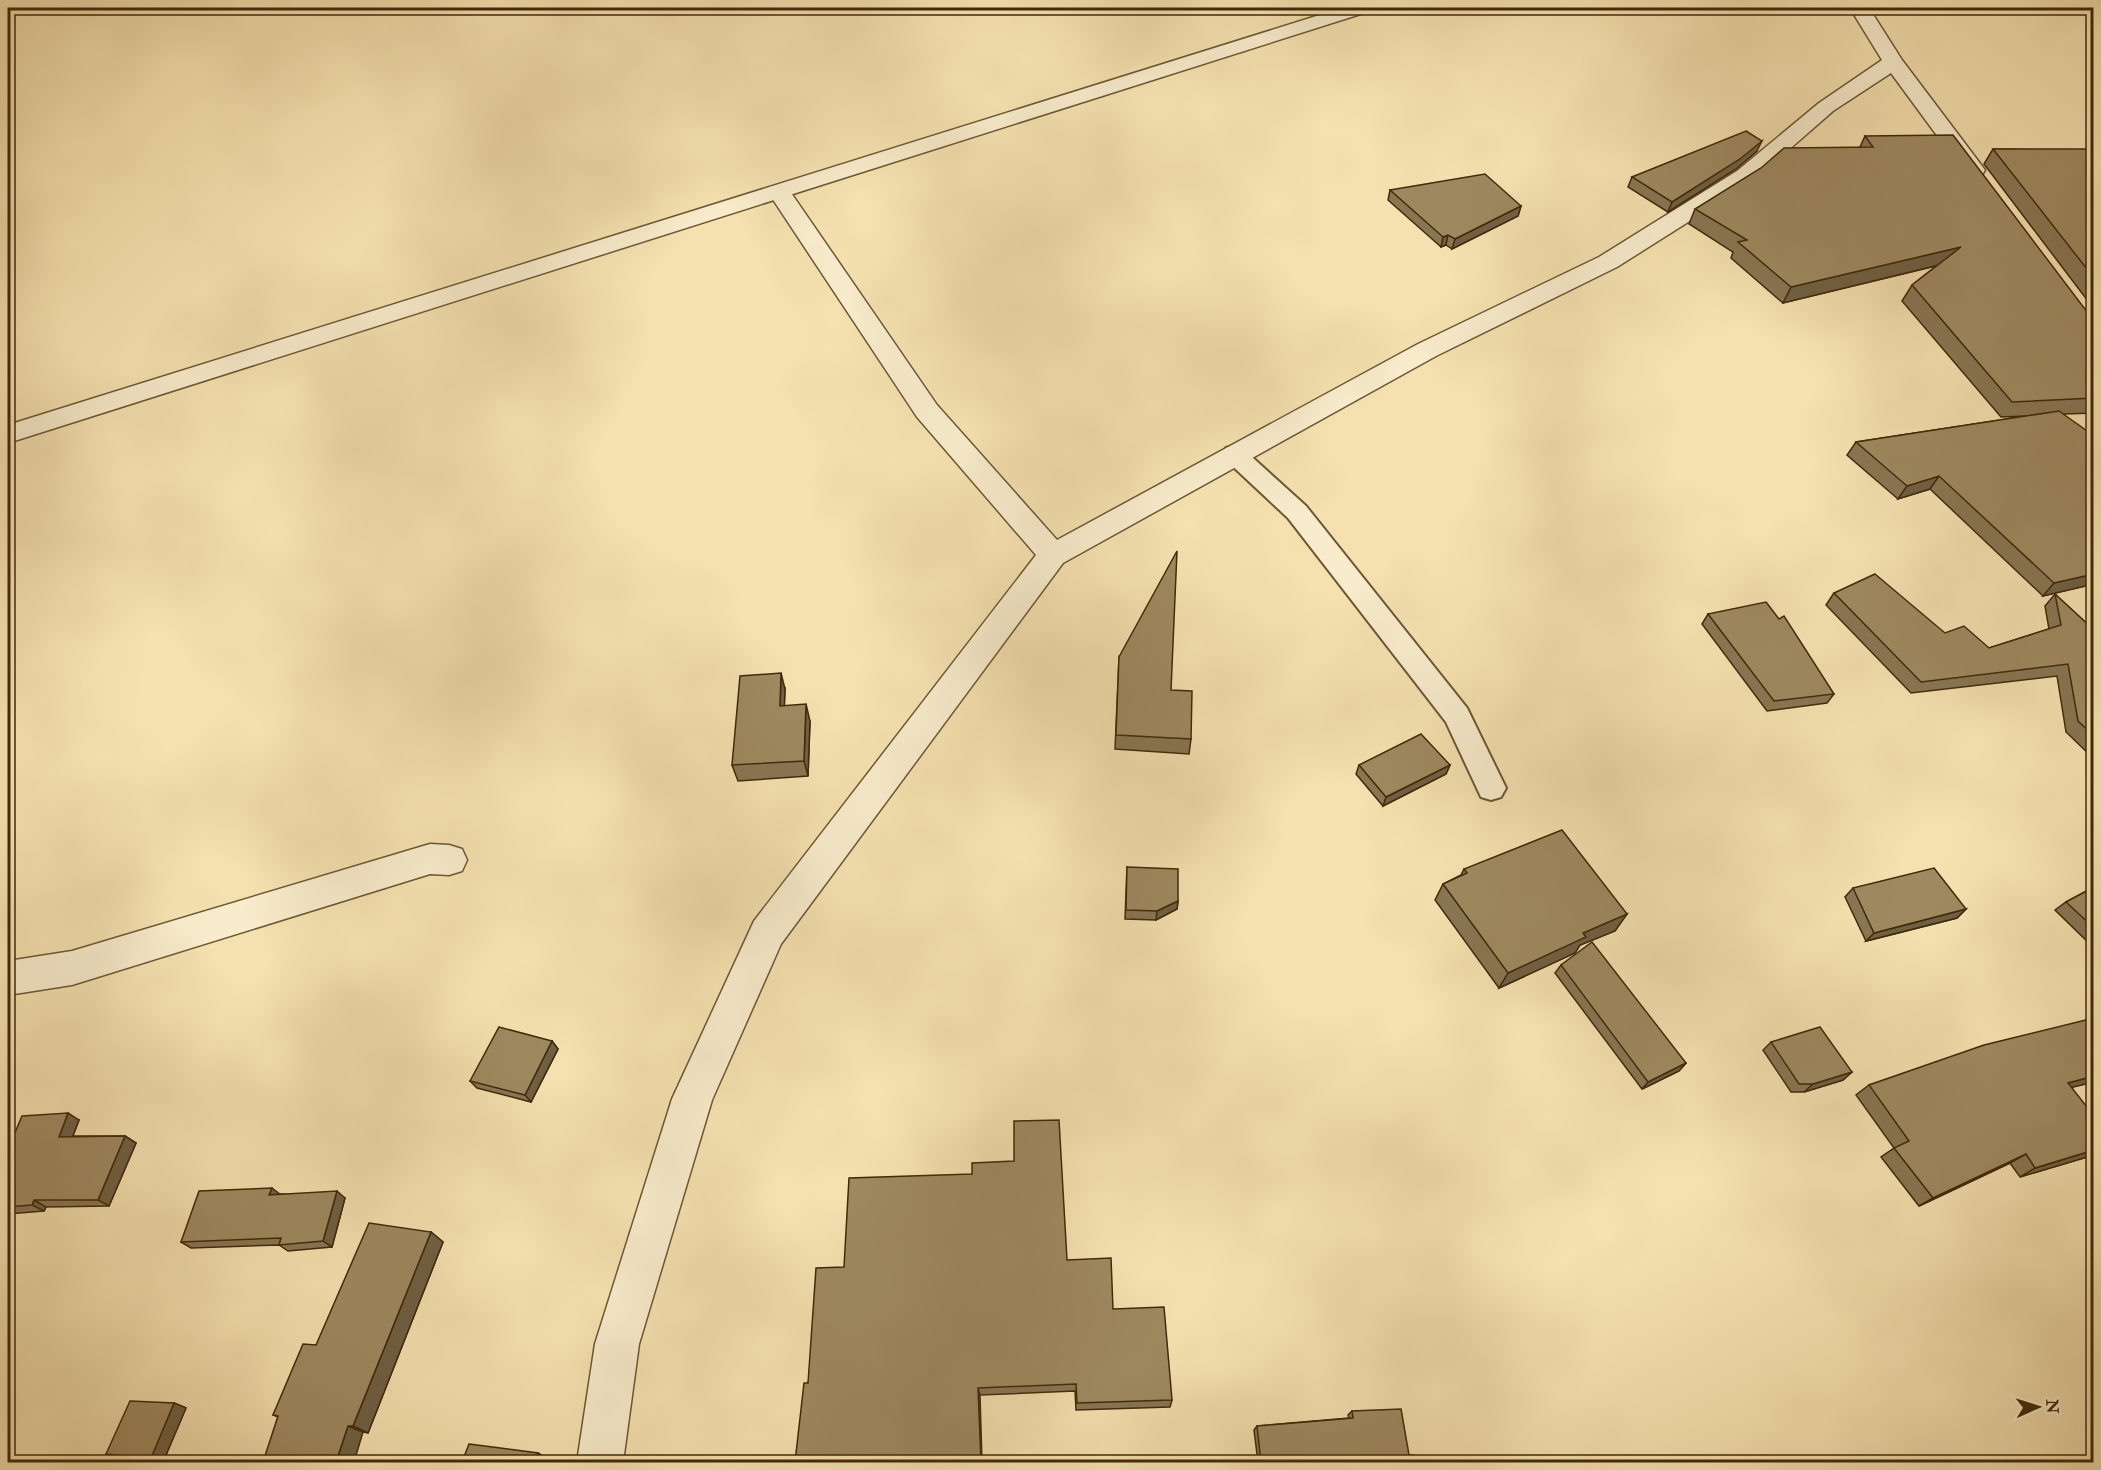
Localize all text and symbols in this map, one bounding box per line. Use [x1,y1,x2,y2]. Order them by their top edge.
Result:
north arrow [2008,1377,2068,1437]
text: N [2042,1398,2062,1415]

